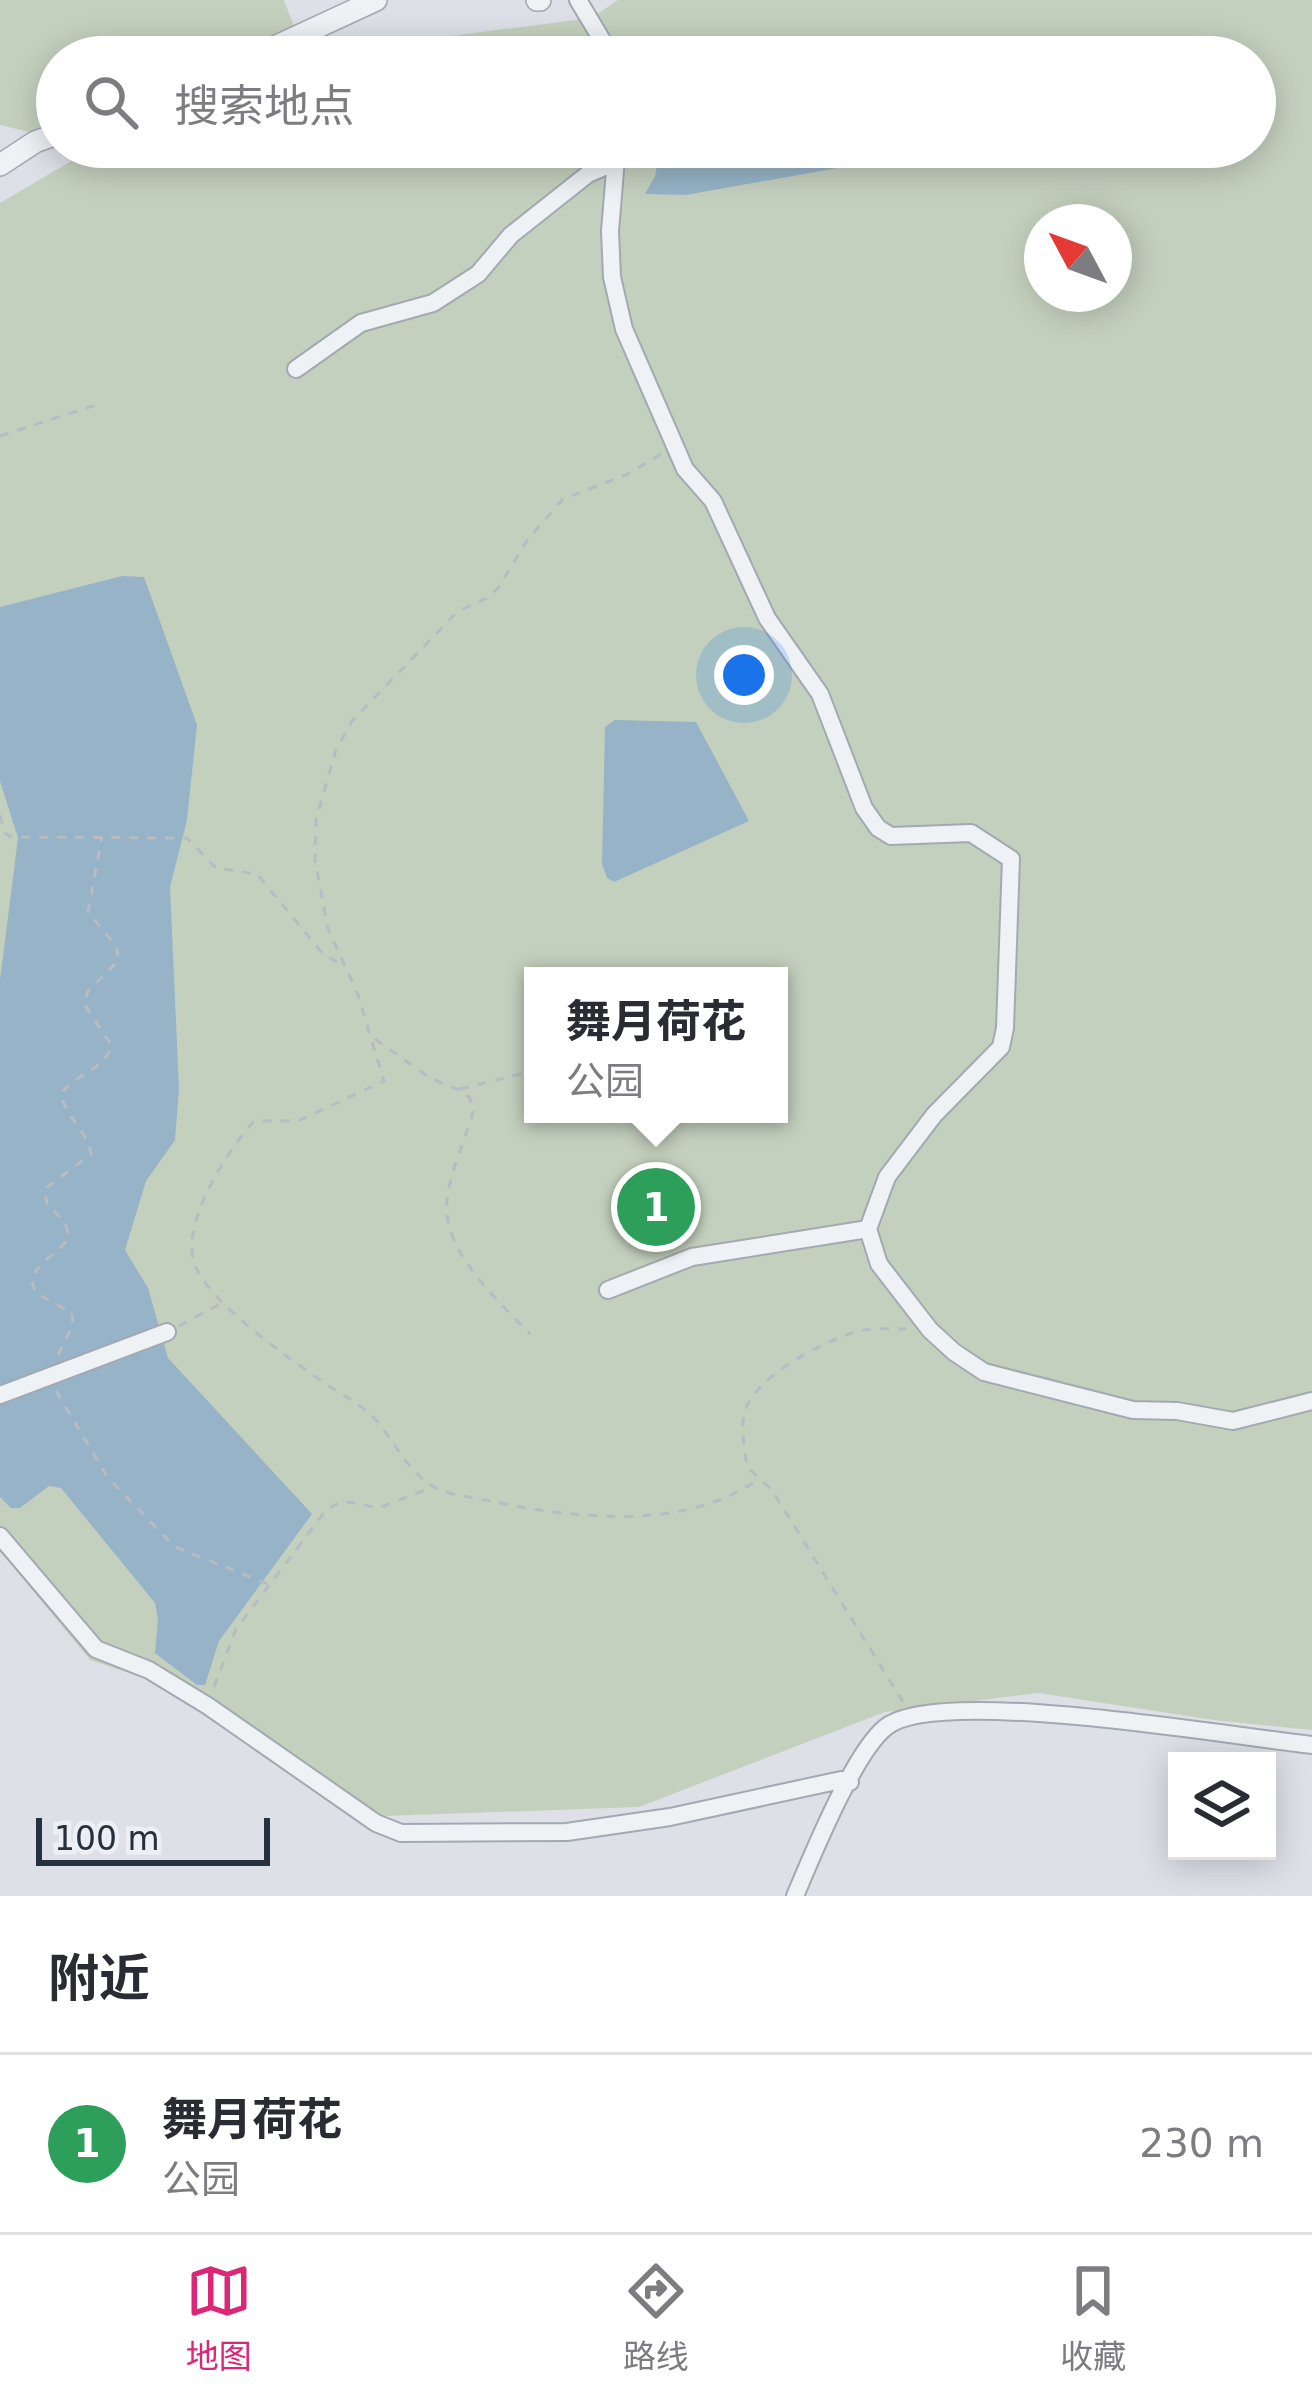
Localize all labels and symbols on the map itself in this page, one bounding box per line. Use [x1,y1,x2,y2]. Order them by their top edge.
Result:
north arrow [1024,204,1132,312]
your location [714,645,774,705]
pin: 1 [617,1162,695,1252]
scale bar [36,1812,270,1865]

